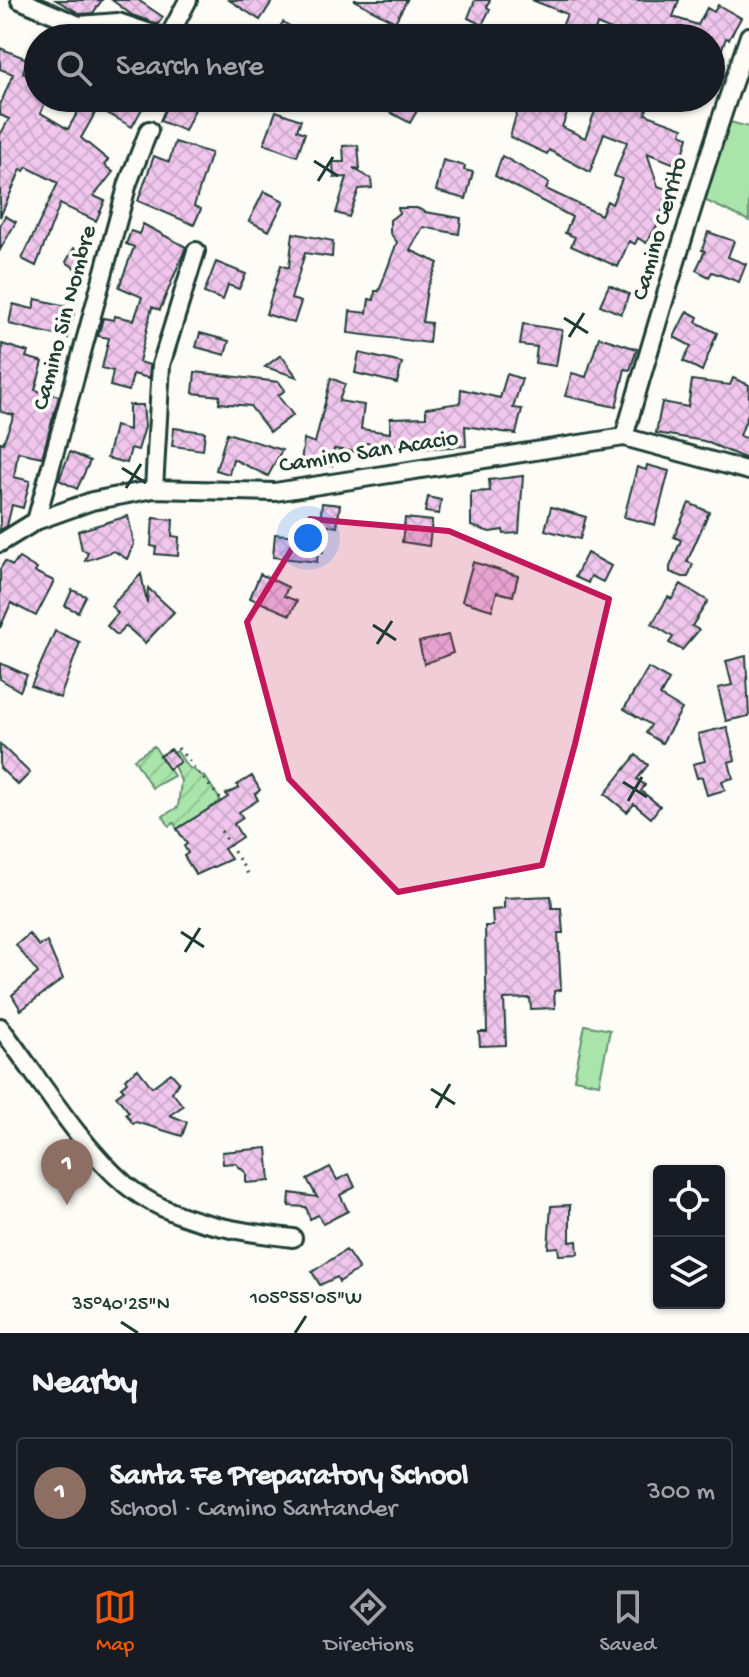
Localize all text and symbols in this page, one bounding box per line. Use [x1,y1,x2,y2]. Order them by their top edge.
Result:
search box [24,24,725,112]
icon: search [52,46,96,90]
text: Search here [116,51,264,86]
street label: Camino Cerrito [627,154,695,304]
street label: Camino Sin Nombre [27,222,105,414]
street label: Camino San Acacio [277,425,461,481]
your location [288,518,328,558]
pin: 1 [41,1139,93,1205]
map controls [653,1165,725,1309]
button: locate [653,1165,725,1237]
button: layers [653,1237,725,1309]
text: 105°55'05"W [249,1288,362,1311]
text: 35°40'25"N [71,1294,170,1317]
text: Nearby [32,1365,137,1405]
text: Santa Fe Preparatory School [110,1460,468,1495]
text: 1 [55,1478,65,1509]
text: 300 m [647,1478,715,1509]
text: School · Camino Santander [110,1495,397,1526]
tab: Map [93,1585,137,1659]
tab: Directions [324,1585,413,1659]
tab: Saved [599,1585,656,1659]

